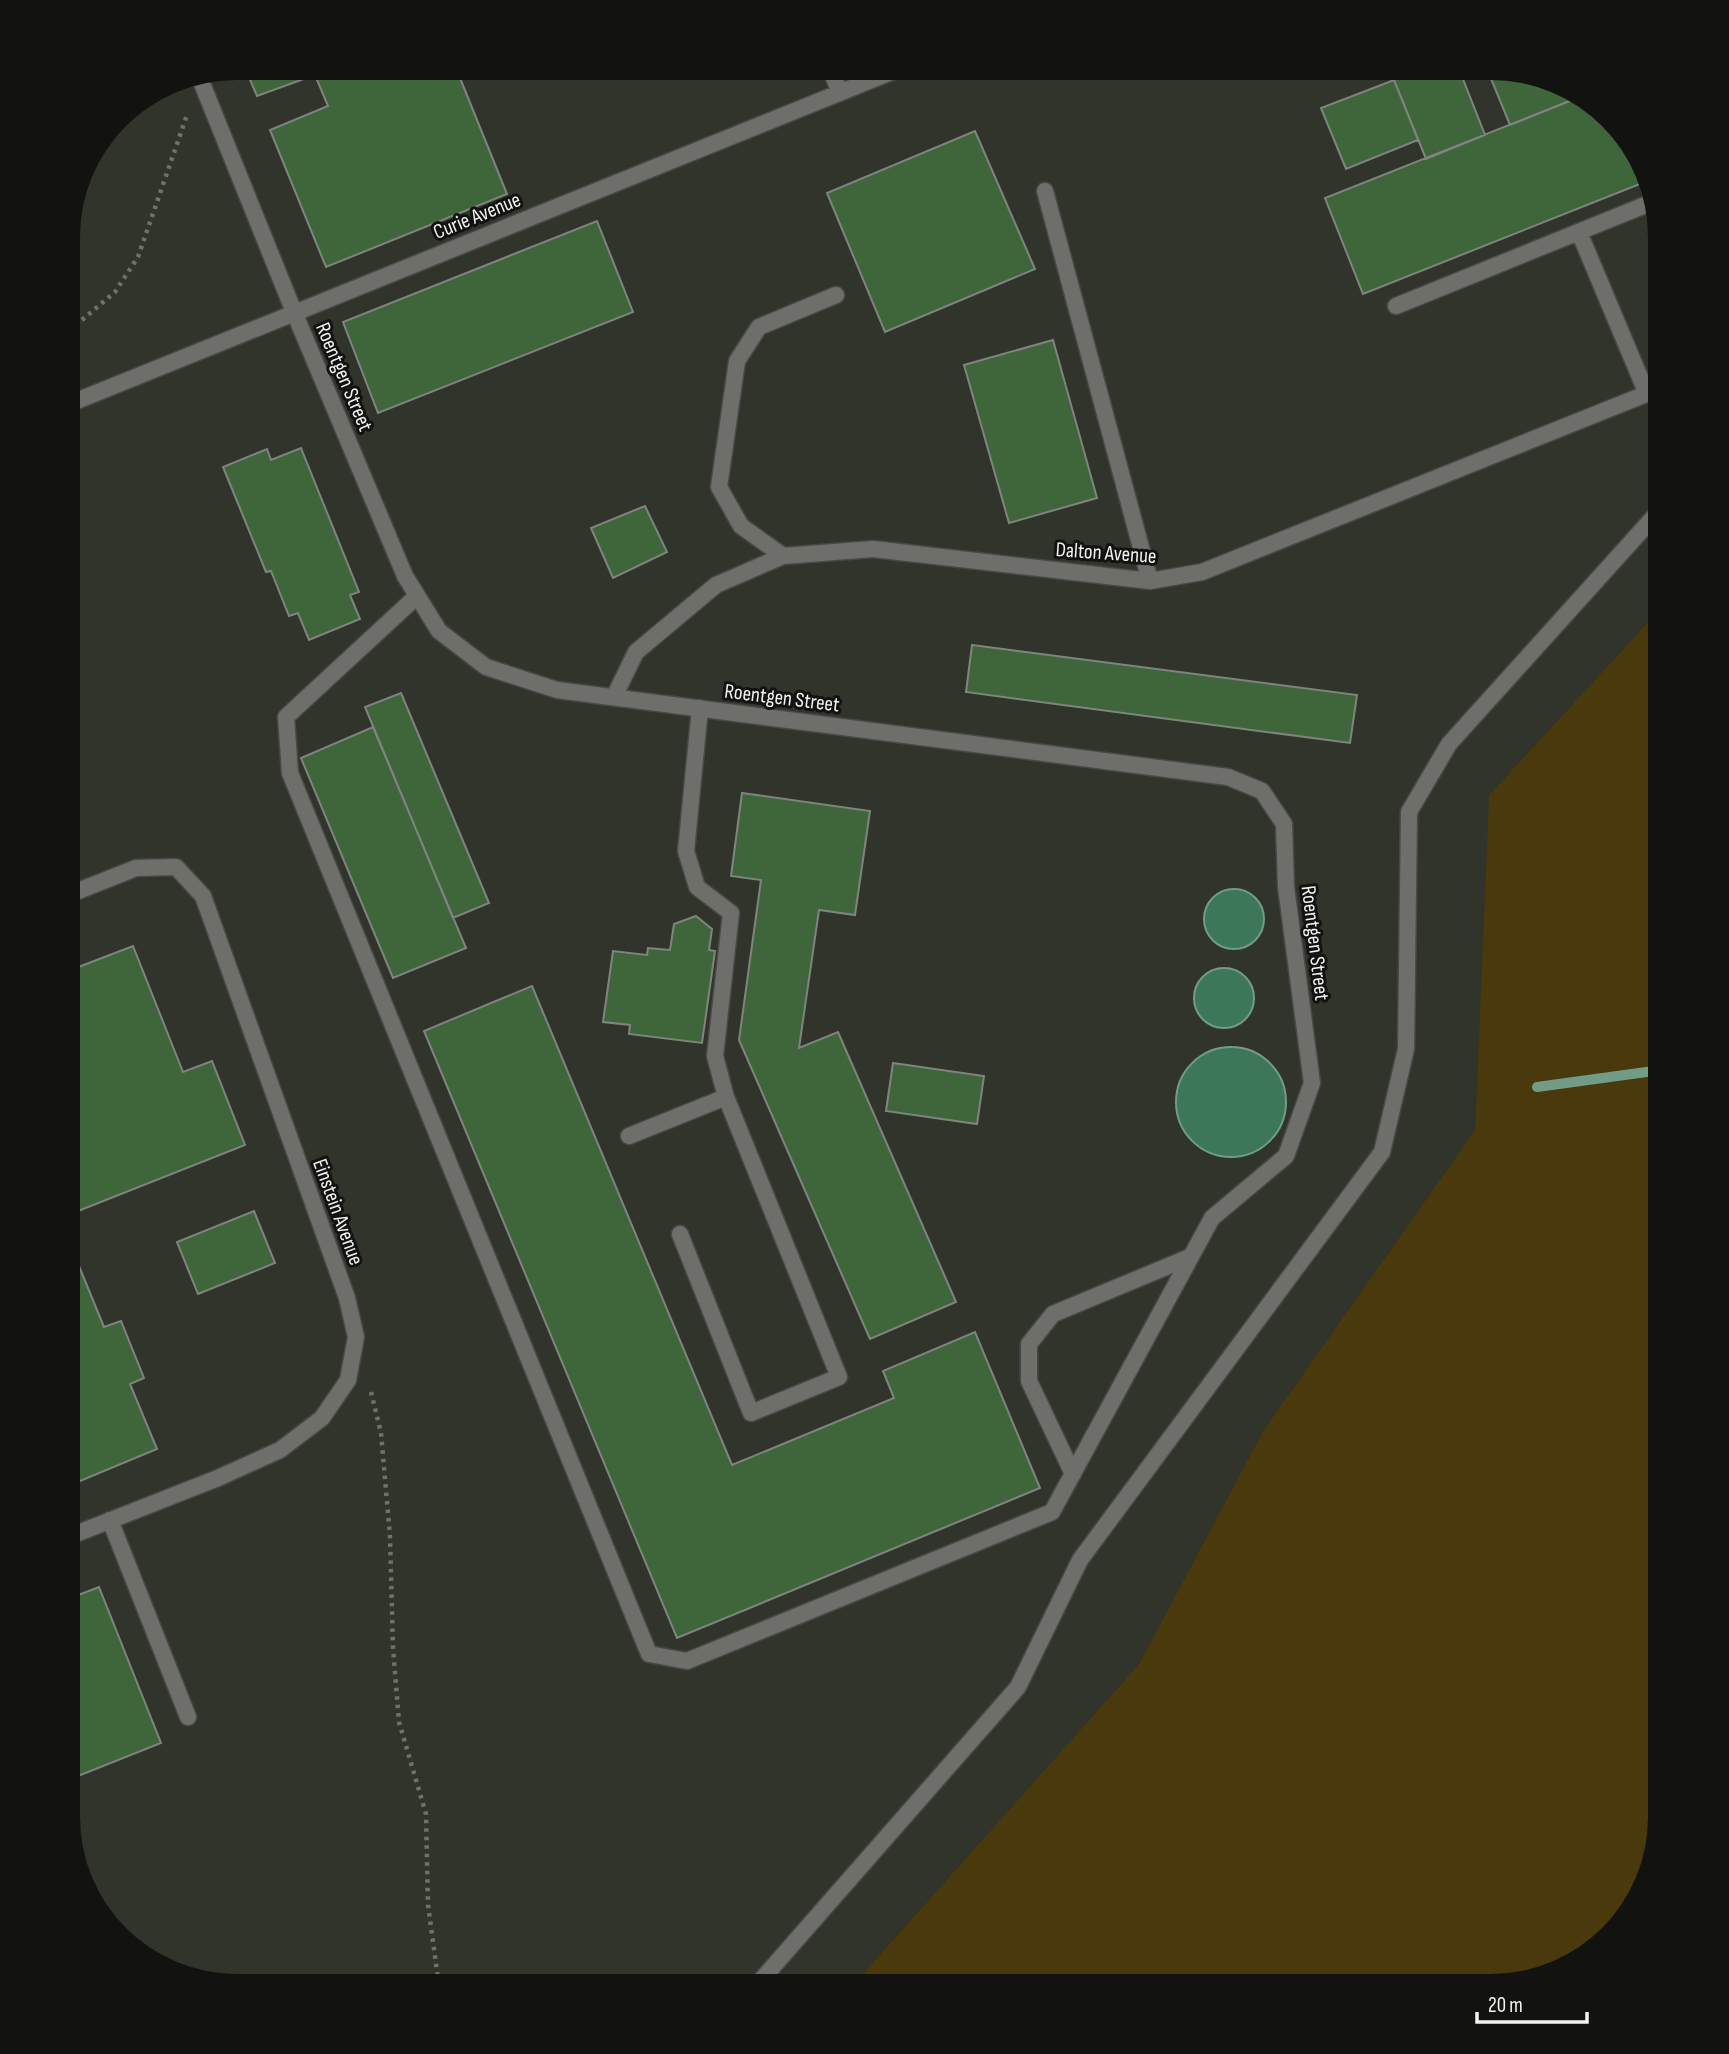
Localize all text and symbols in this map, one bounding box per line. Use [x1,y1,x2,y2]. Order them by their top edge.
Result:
street label: Curie Avenue [430,187,524,245]
street label: Roentgen Street [310,319,378,435]
street label: Dalton Avenue [1055,537,1157,569]
street label: Roentgen Street [723,679,841,717]
street label: Roentgen Street [1296,884,1334,1002]
street label: Einstein Avenue [307,1155,369,1269]
scale bar [1477,1980,1587,2024]
text: 20 m [1488,1993,1523,2018]

